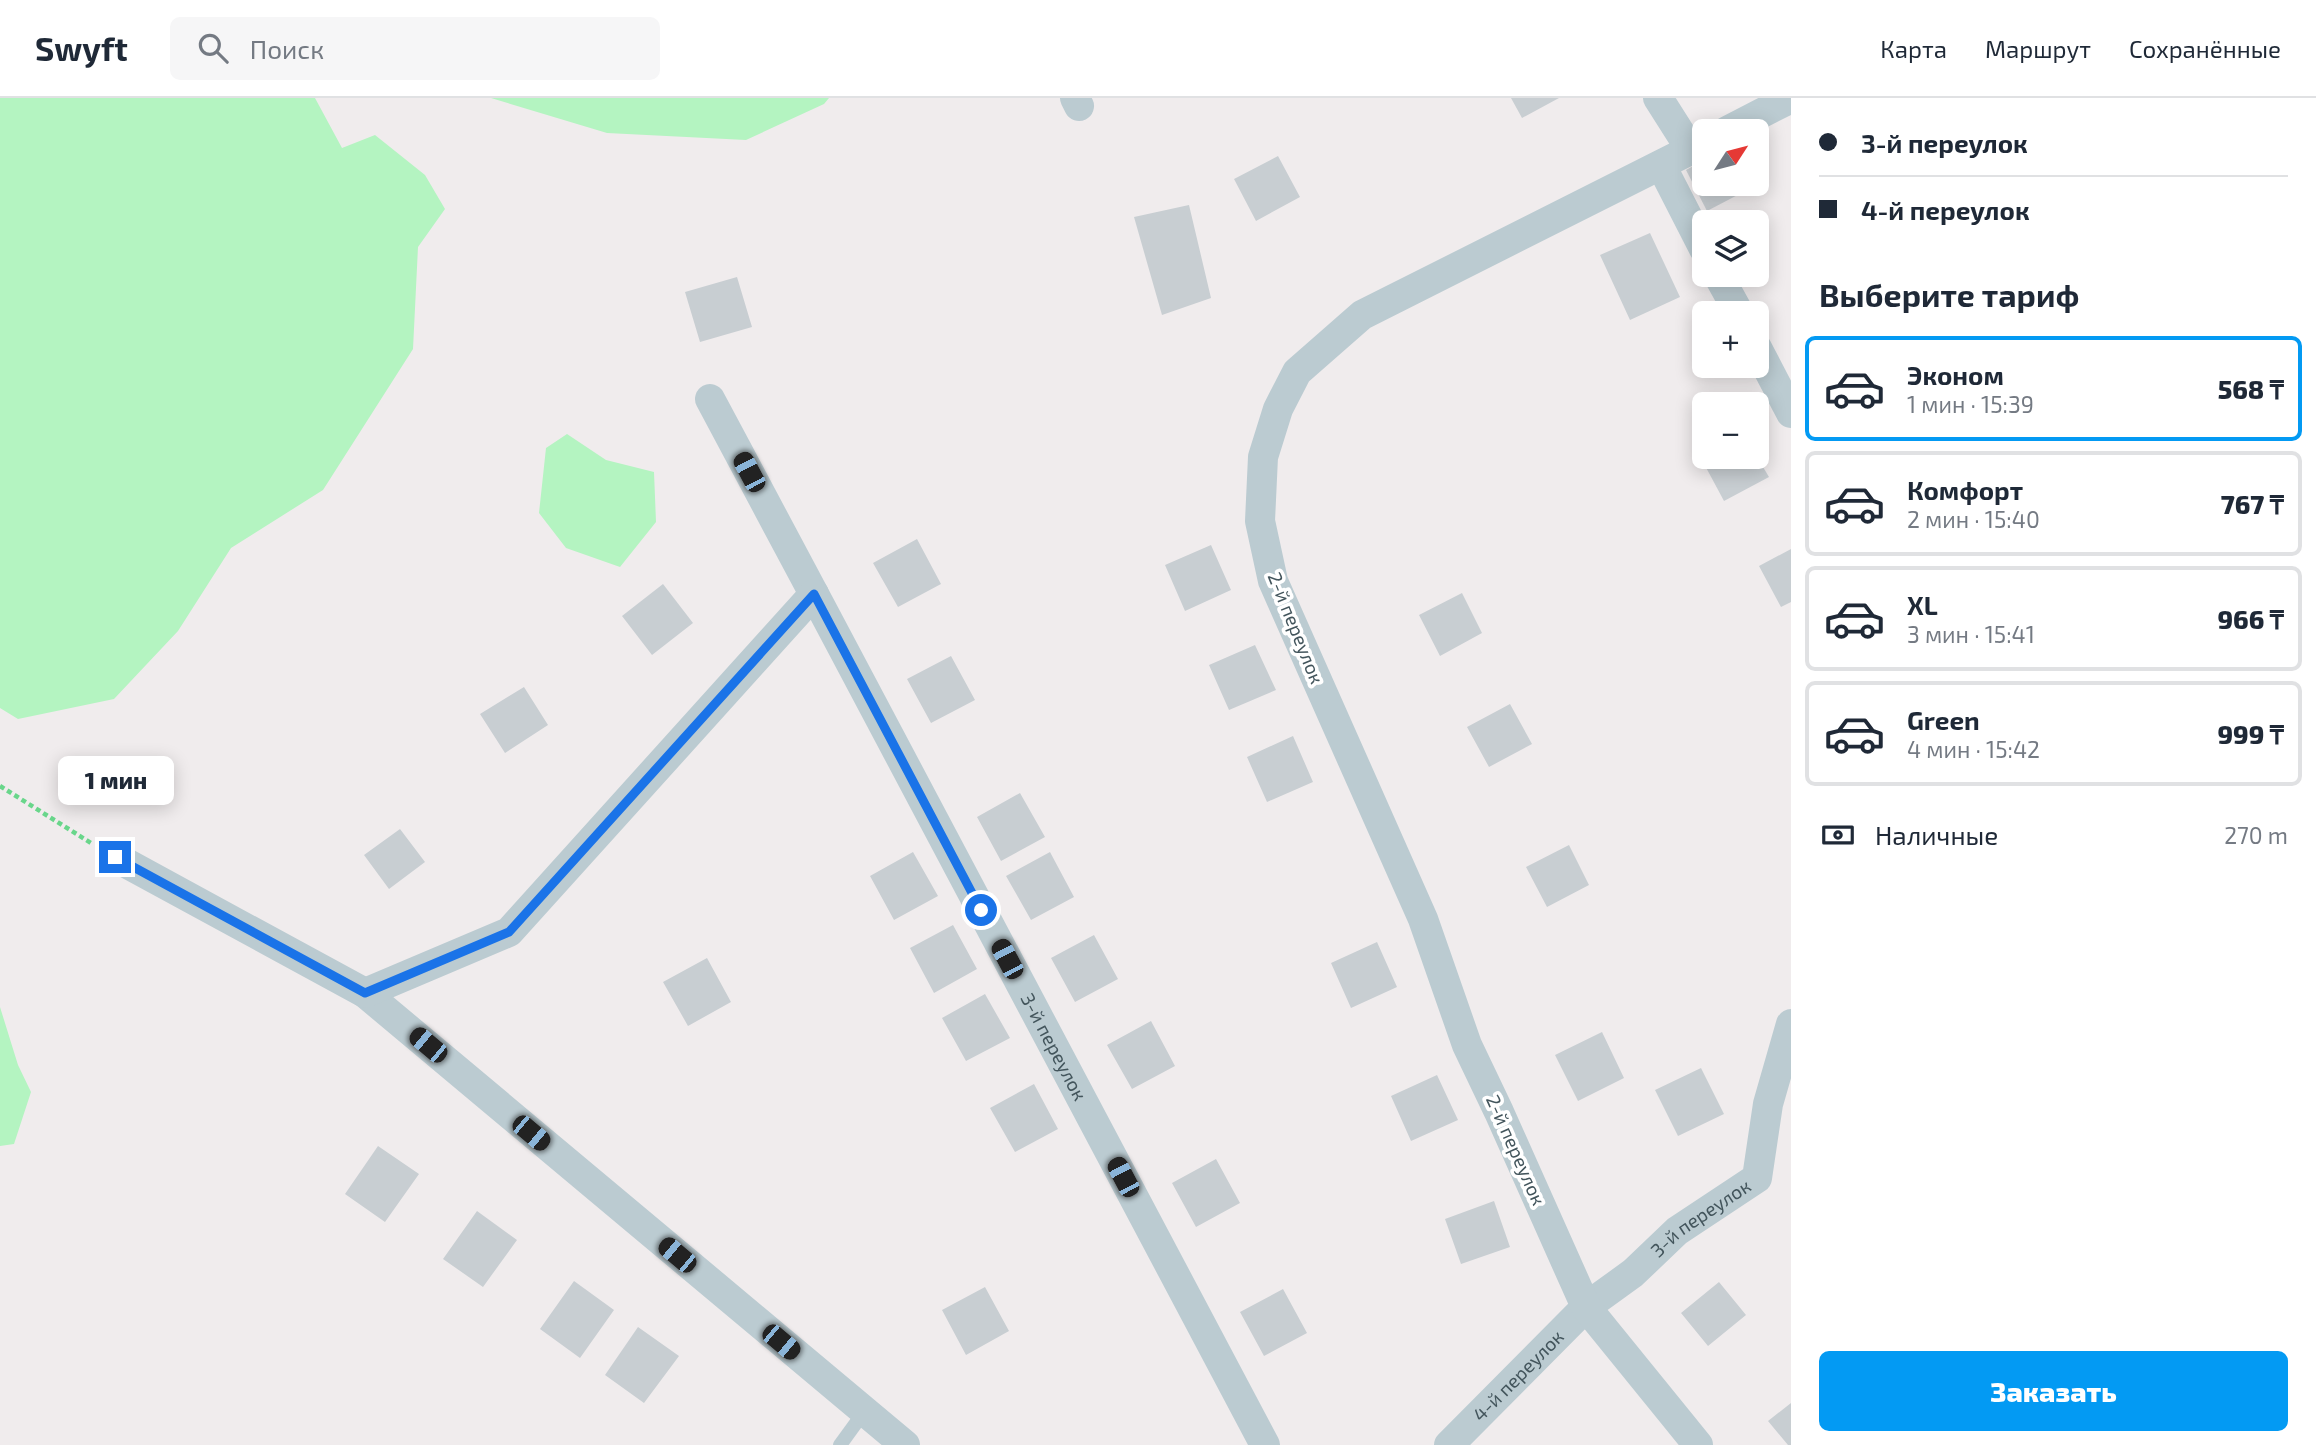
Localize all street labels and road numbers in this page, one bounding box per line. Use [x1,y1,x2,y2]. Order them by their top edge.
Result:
street label: 2-й переулок [1263,569,1329,687]
street label: 3-й переулок [1017,989,1092,1104]
street label: 2-й переулок [1481,1091,1551,1209]
street label: 3-й переулок [1645,1174,1755,1261]
street label: 4-й переулок [1467,1325,1568,1426]

